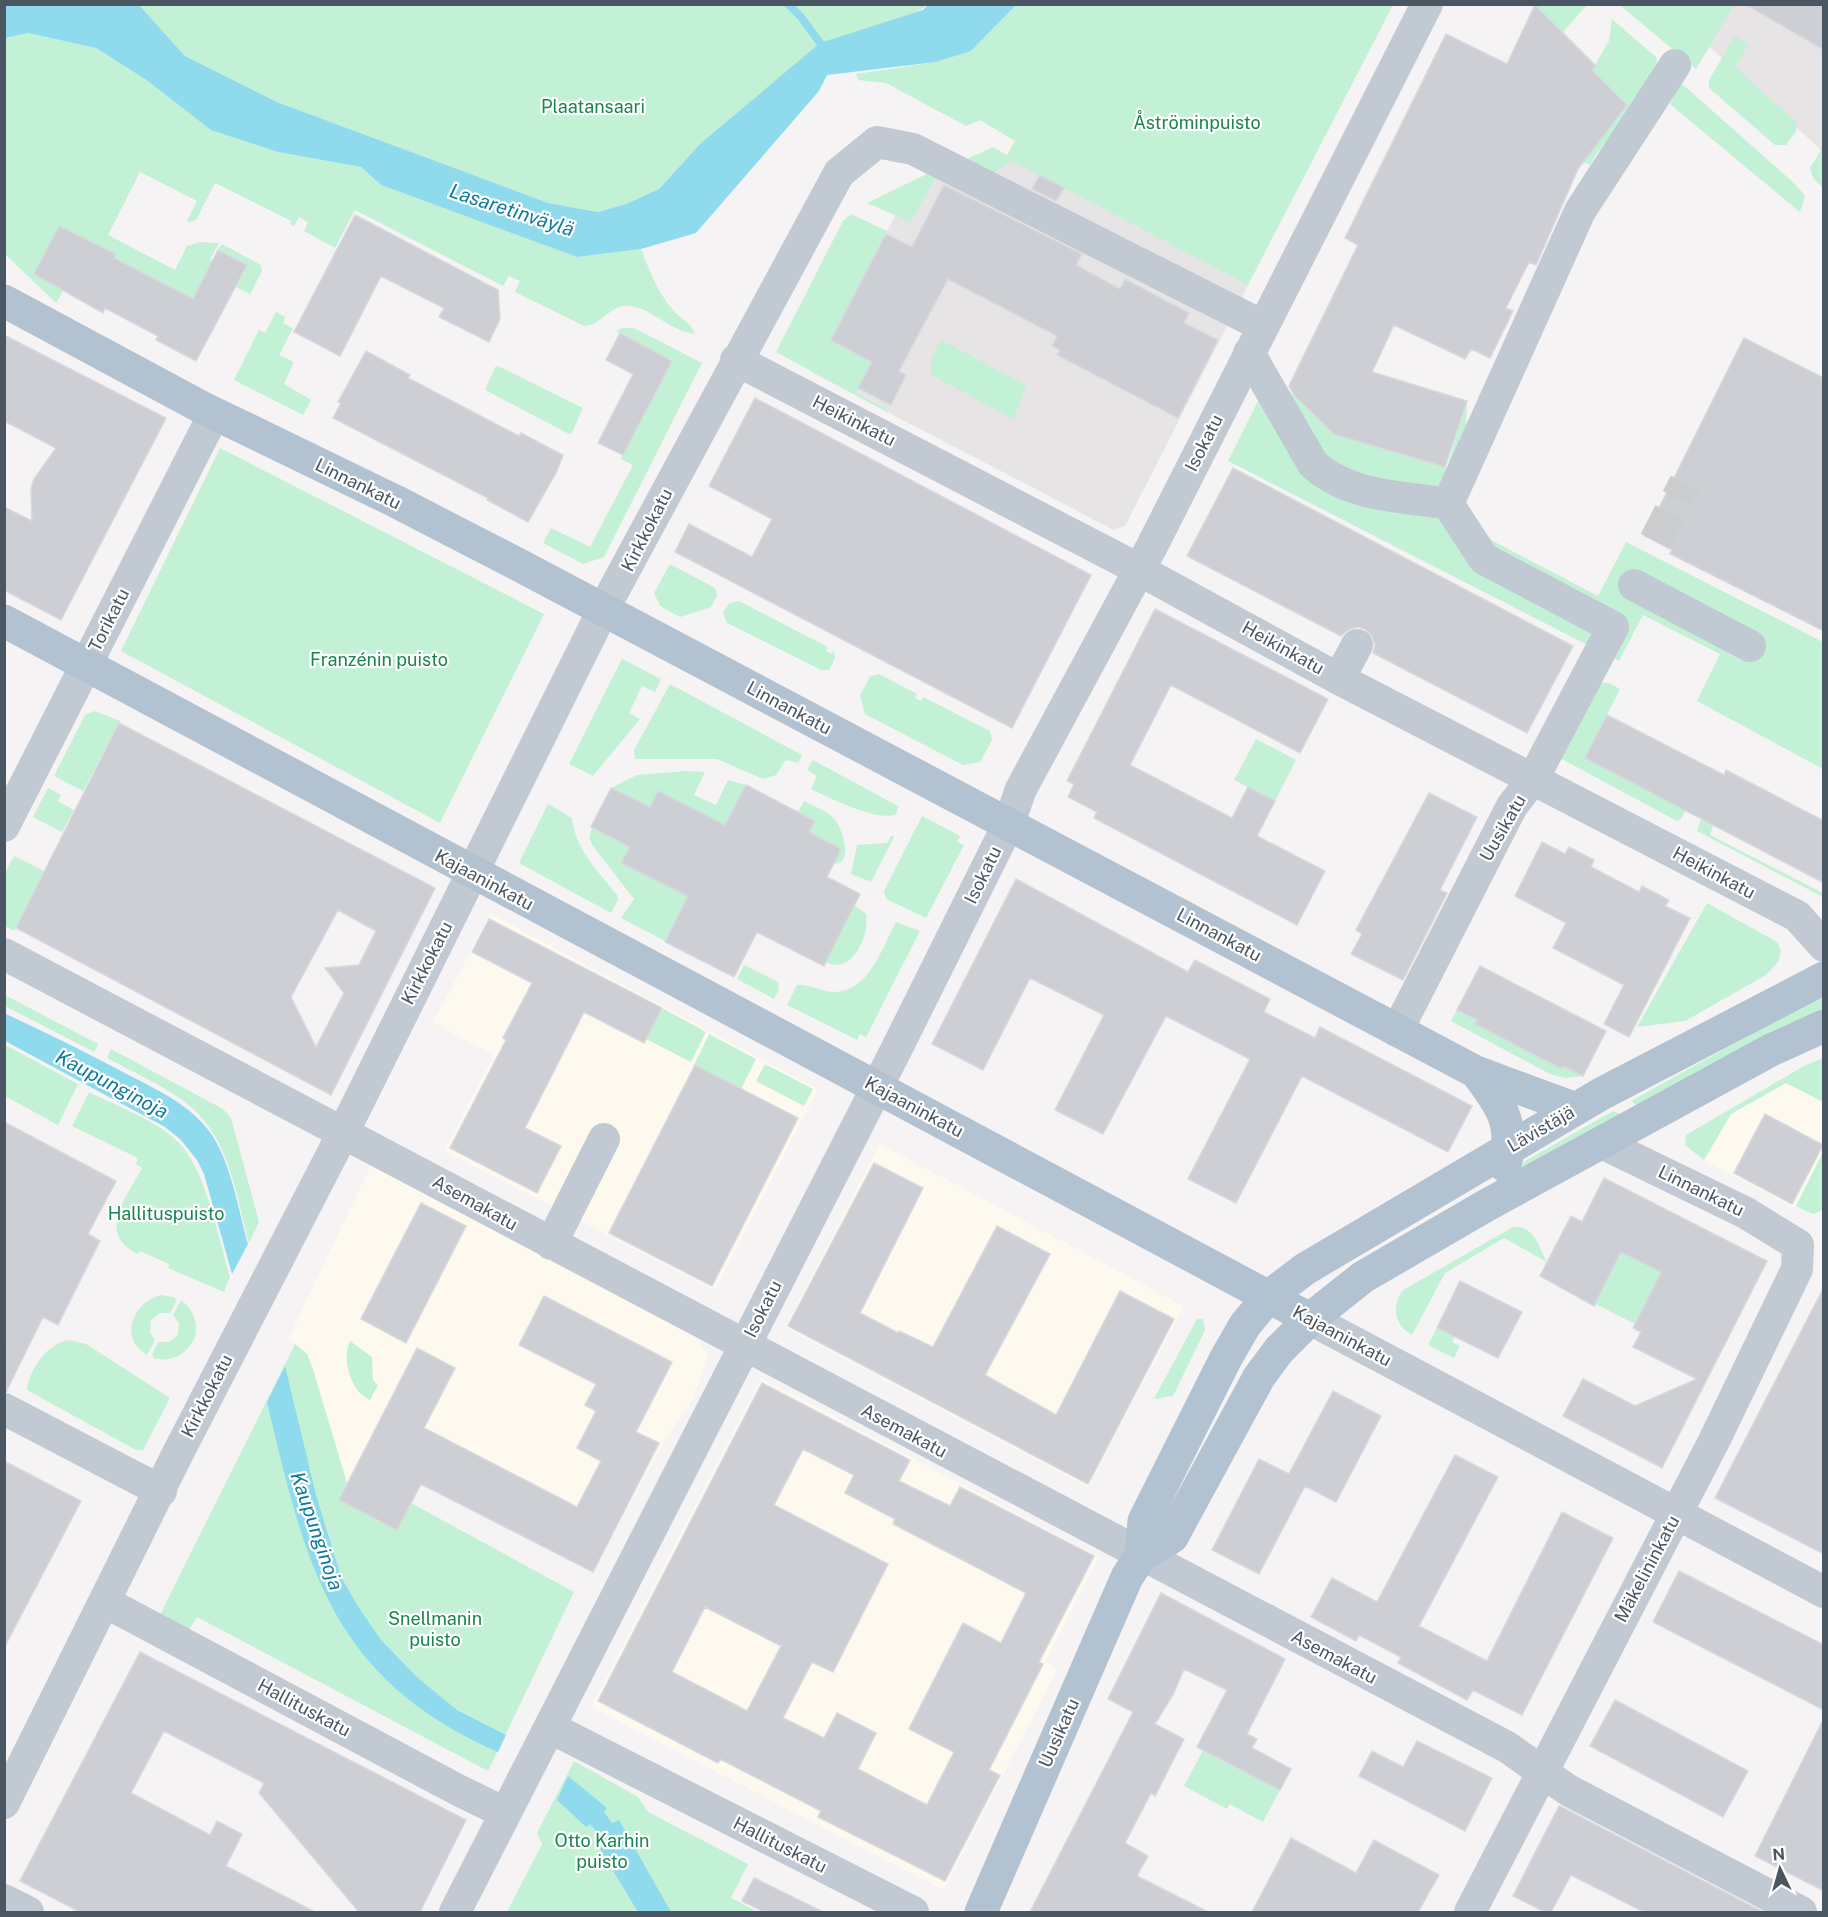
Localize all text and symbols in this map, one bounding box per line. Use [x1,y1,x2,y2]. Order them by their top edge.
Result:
park label: Plaatansaari [541,96,645,117]
park label: Åströminpuisto [1133,110,1261,133]
water label: Lasaretinväylä [446,179,578,241]
street label: Heikinkatu [809,391,899,450]
street label: Isokatu [1180,411,1227,475]
street label: Linnankatu [312,454,405,513]
street label: Kirkkokatu [617,485,676,575]
street label: Torikatu [84,585,133,655]
street label: Heikinkatu [1239,616,1328,679]
park label: Franzénin puisto [310,649,448,670]
street label: Linnankatu [743,676,835,739]
street label: Uusikatu [1475,791,1530,865]
street label: Heikinkatu [1669,842,1759,903]
street label: Isokatu [960,843,1005,907]
street label: Kajaaninkatu [431,845,537,914]
street label: Linnankatu [1173,903,1265,966]
street label: Kirkkokatu [397,918,456,1008]
water label: Kaupunginoja [52,1044,172,1124]
street label: Kajaaninkatu [861,1072,967,1141]
street label: Lävistäjä [1504,1101,1578,1156]
street label: Linnankatu [1655,1161,1748,1220]
street label: Asemakatu [429,1171,521,1235]
park label: Hallituspuisto [108,1203,224,1224]
street label: Isokatu [739,1277,786,1341]
street label: Kajaaninkatu [1289,1301,1395,1370]
street label: Kirkkokatu [177,1351,236,1441]
street label: Asemakatu [858,1399,951,1462]
water label: Kaupunginoja [286,1469,348,1593]
street label: Mäkelininkatu [1610,1512,1683,1626]
park label: Snellmanin puisto [388,1608,482,1650]
street label: Asemakatu [1288,1625,1381,1688]
street label: Hallituskatu [254,1674,354,1741]
street label: Uusikatu [1034,1695,1083,1771]
street label: Hallituskatu [730,1812,830,1877]
park label: Otto Karhin puisto [555,1830,649,1872]
north arrow [1750,1839,1810,1899]
text: N [1772,1845,1786,1865]

